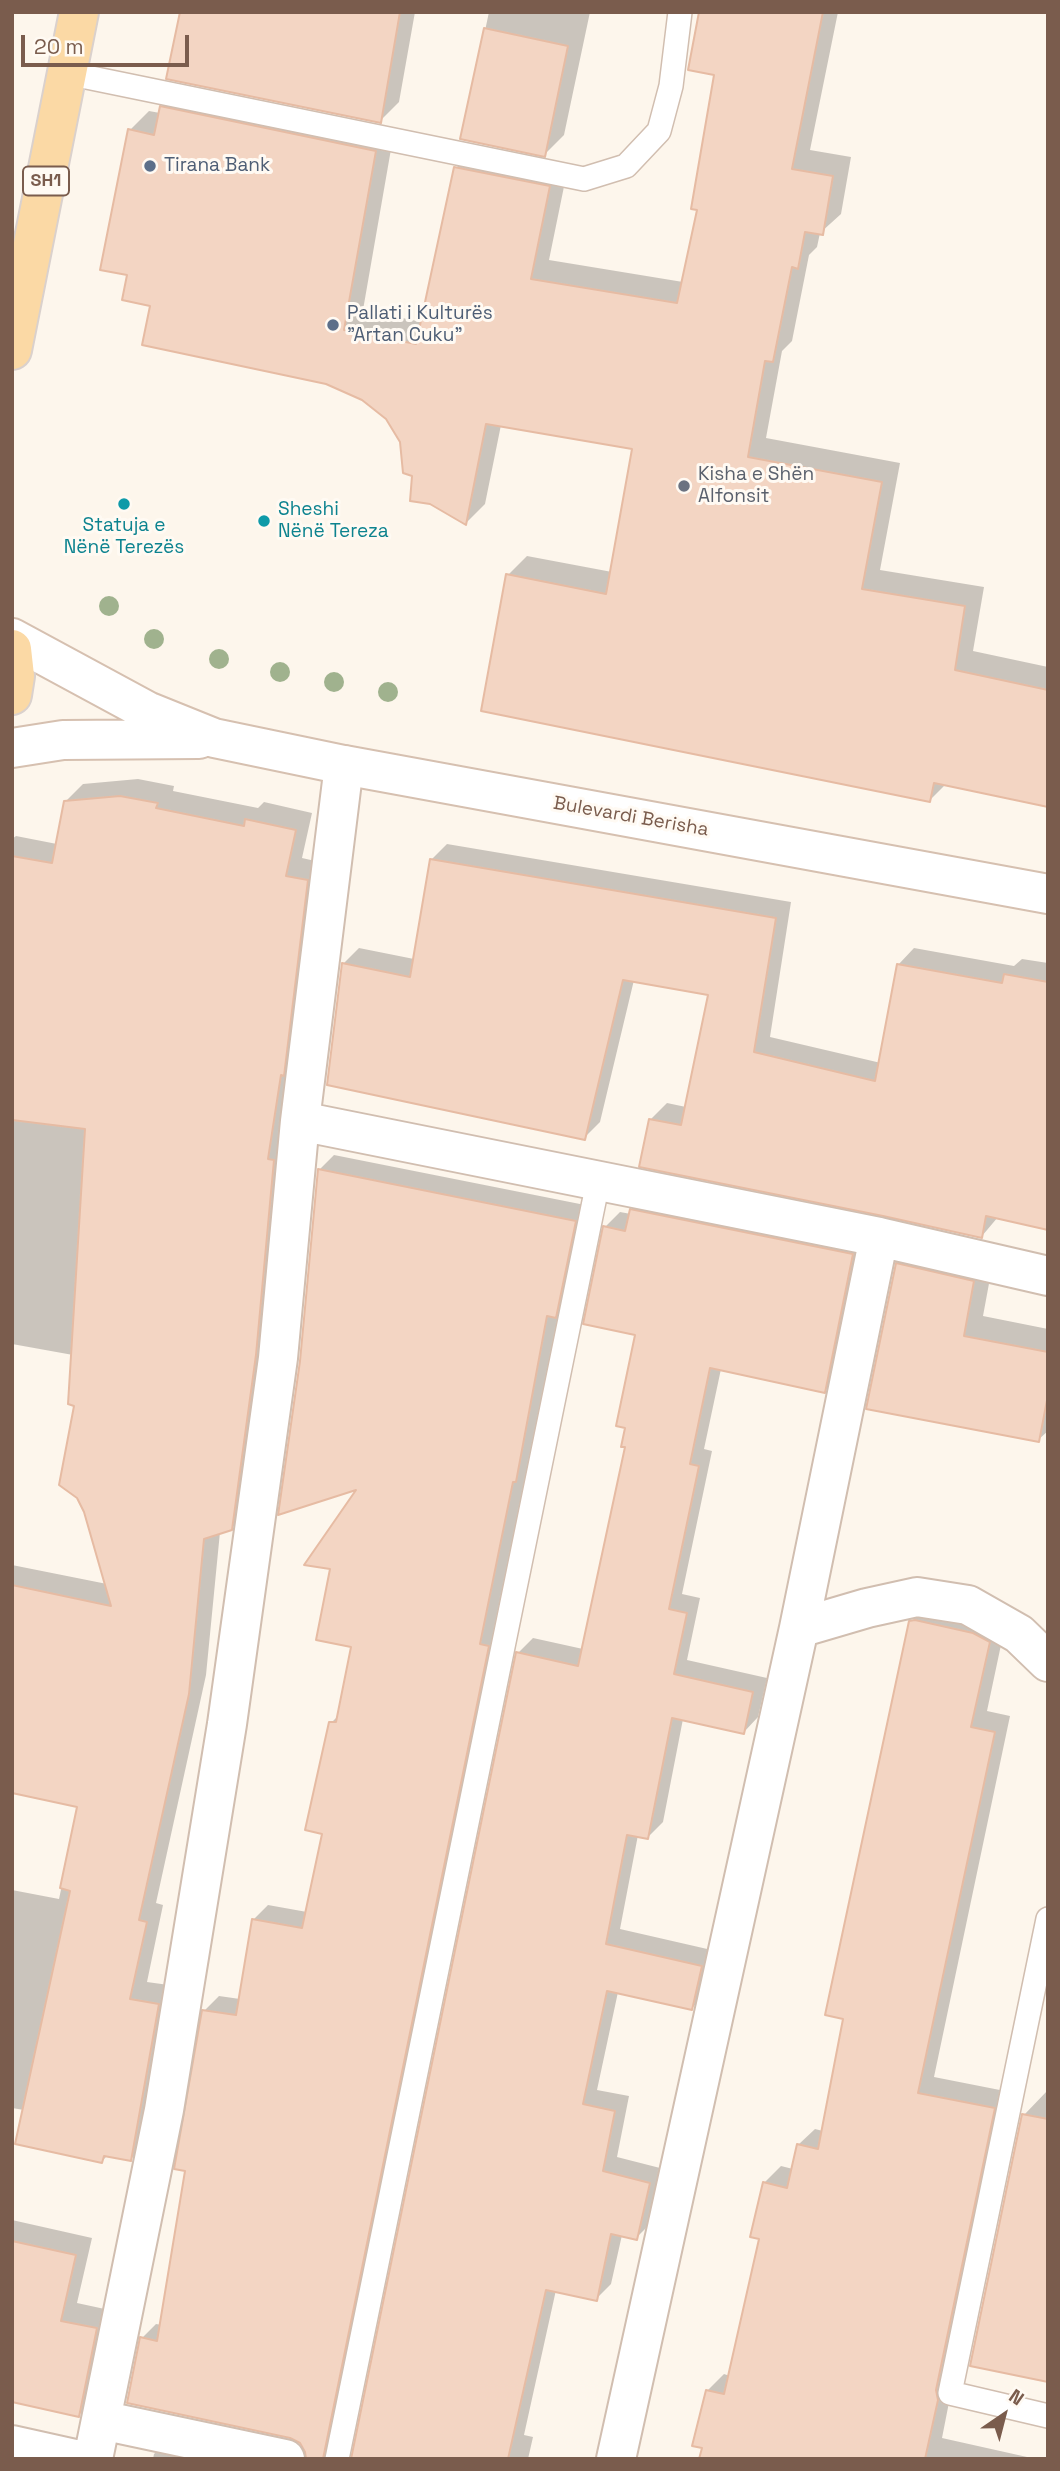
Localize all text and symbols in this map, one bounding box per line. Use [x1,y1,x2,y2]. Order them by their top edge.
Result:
scale bar [24,21,192,65]
text: 20 m [34,33,84,60]
place label: Tirana Bank [164,155,270,177]
marker: Tirana Bank [142,158,158,174]
road number: SH1 [23,166,69,196]
place label: Pallati i Kulturës "Artan Cuku" [347,303,493,347]
marker: Pallati i Kulturës "Artan Cuku" [325,317,341,333]
place label: Kisha e Shën Alfonsit [698,464,814,508]
marker: Kisha e Shën Alfonsit [676,478,692,494]
marker: Statuja e Nënë Terezës [116,496,132,512]
place label: Sheshi Nënë Tereza [278,499,389,543]
marker: Sheshi Nënë Tereza [256,513,272,529]
place label: Statuja e Nënë Terezës [64,515,184,559]
street label: Bulevardi Berisha [552,792,710,842]
north arrow [969,2380,1039,2450]
text: N [1004,2383,1029,2411]

